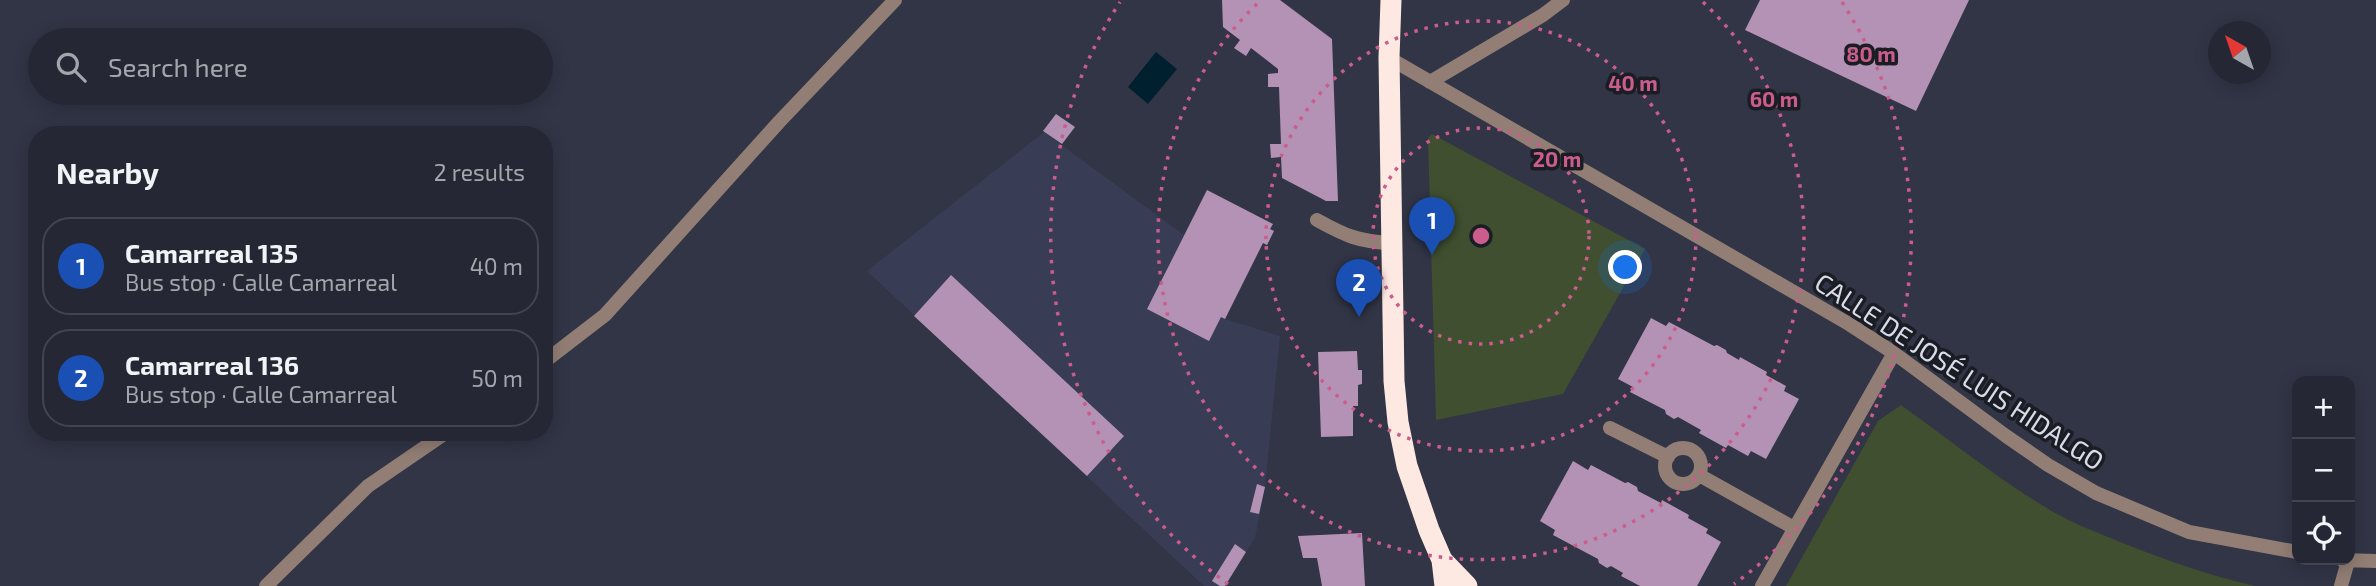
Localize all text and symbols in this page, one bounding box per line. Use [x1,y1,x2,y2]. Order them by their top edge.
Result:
north arrow [2208,21,2271,84]
search box [28,28,553,105]
text: 80 m [1846,41,1896,66]
icon: search [52,48,90,86]
text: Search here [108,51,248,82]
text: 40 m [1608,70,1658,95]
text: 60 m [1750,86,1798,111]
text: 20 m [1533,146,1581,171]
text: Nearby [56,154,159,190]
text: 2 results [434,158,525,186]
pin: 1 [1409,197,1455,255]
centre of rings [1469,224,1493,248]
text: Camarreal 135 [125,237,298,268]
your location [1608,250,1642,284]
text: 1 [76,252,86,280]
text: 40 m [470,252,523,280]
pin: 2 [1336,259,1382,317]
street label: CALLE DE JOSÉ LUIS HIDALGO [1810,266,2110,476]
text: Bus stop · Calle Camarreal [125,268,397,296]
text: Camarreal 136 [125,349,299,380]
text: 2 [74,364,88,392]
text: 50 m [472,364,523,392]
map controls [2292,376,2355,565]
button: + [2292,376,2355,439]
text: Bus stop · Calle Camarreal [125,380,397,408]
button: − [2292,439,2355,502]
button: locate [2292,502,2355,565]

